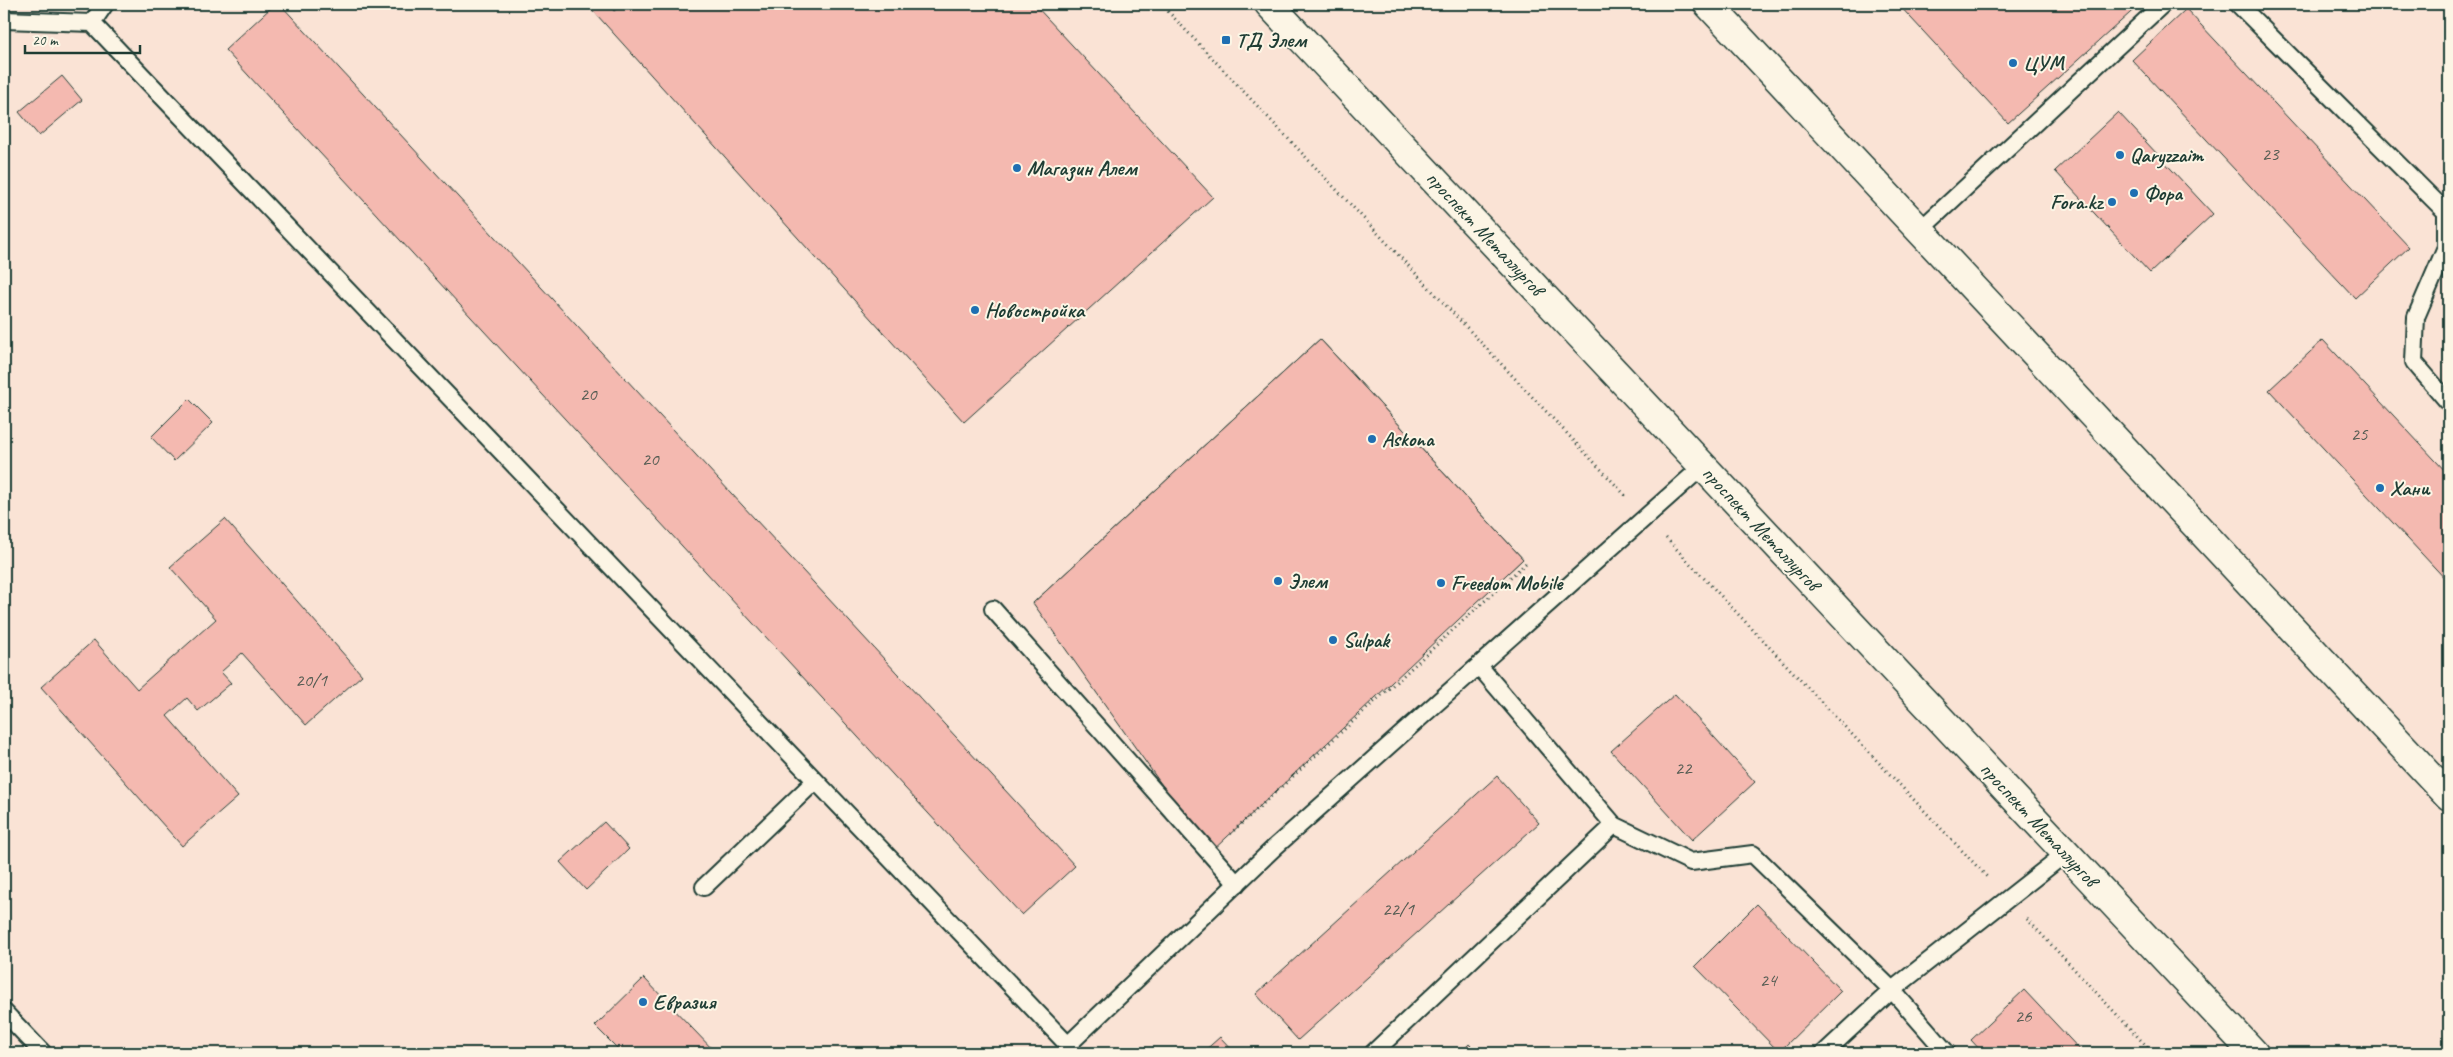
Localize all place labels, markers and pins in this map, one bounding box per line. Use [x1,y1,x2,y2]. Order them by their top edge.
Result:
place label: ТД Элем [1236,27,1308,53]
marker: ТД Элем [1220,34,1232,46]
place label: ЦУМ [2023,50,2066,76]
marker: ЦУМ [2007,57,2019,69]
place label: Qaryzzaim [2130,142,2204,169]
marker: Qaryzzaim [2114,149,2126,161]
place label: Магазин Алем [1027,155,1139,182]
marker: Магазин Алем [1011,162,1023,174]
place label: Фора [2144,180,2184,206]
marker: Фора [2128,187,2140,199]
place label: Fora.kz [2050,189,2104,215]
marker: Fora.kz [2106,196,2118,208]
place label: Новостройка [985,297,1086,323]
marker: Новостройка [969,304,981,316]
place label: Askona [1382,426,1435,452]
marker: Askona [1366,433,1378,445]
place label: Хани [2390,475,2431,501]
marker: Хани [2374,482,2386,494]
place label: Элем [1288,568,1329,594]
place label: Freedom Mobile [1451,570,1564,596]
marker: Элем [1272,575,1284,587]
marker: Freedom Mobile [1435,577,1447,589]
place label: Sulpak [1343,627,1391,653]
marker: Sulpak [1327,634,1339,646]
place label: Евразия [653,989,717,1015]
marker: Евразия [637,996,649,1008]

